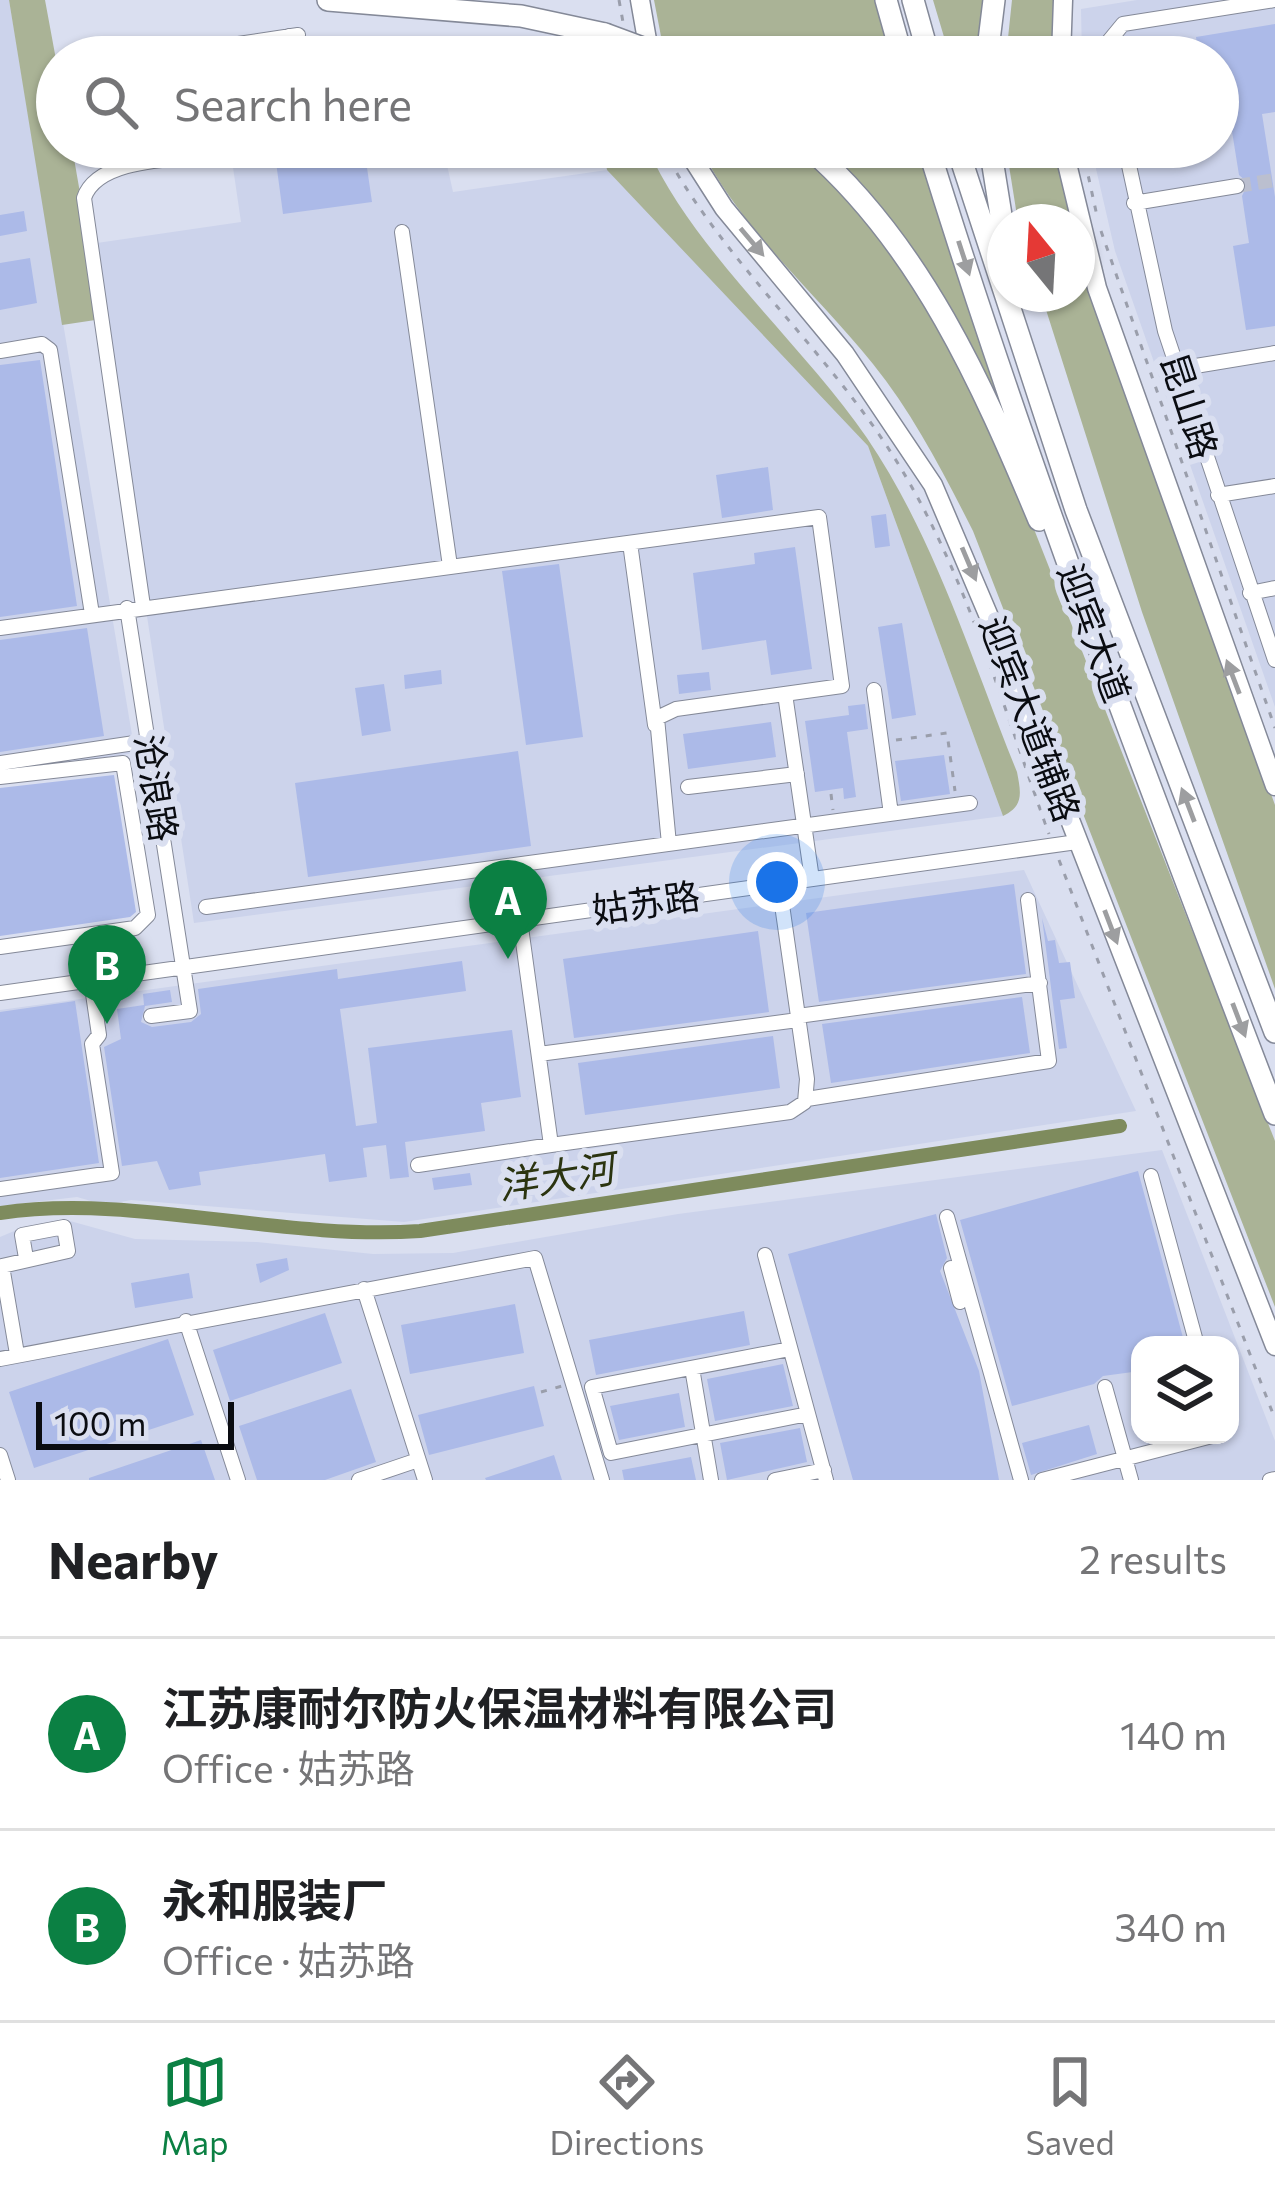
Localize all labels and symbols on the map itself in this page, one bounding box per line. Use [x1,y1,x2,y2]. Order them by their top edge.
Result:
north arrow [987,204,1095,312]
one-way arrow [739,227,765,257]
one-way arrow [956,240,974,277]
street label: 昆山路 [1153,347,1229,464]
one-way arrow [960,546,979,582]
street label: 迎宾大道 [1051,557,1141,708]
street label: 迎宾大道辅路 [973,610,1091,827]
one-way arrow [1222,659,1241,695]
street label: 沧浪路 [128,731,188,844]
one-way arrow [1177,786,1196,822]
your location [747,852,807,912]
pin: A [469,860,547,959]
street label: 姑苏路 [589,872,702,930]
one-way arrow [1102,909,1121,945]
pin: B [68,925,146,1024]
one-way arrow [1230,1003,1249,1039]
water label: 洋大河 [494,1141,624,1208]
scale bar [36,1396,234,1449]

